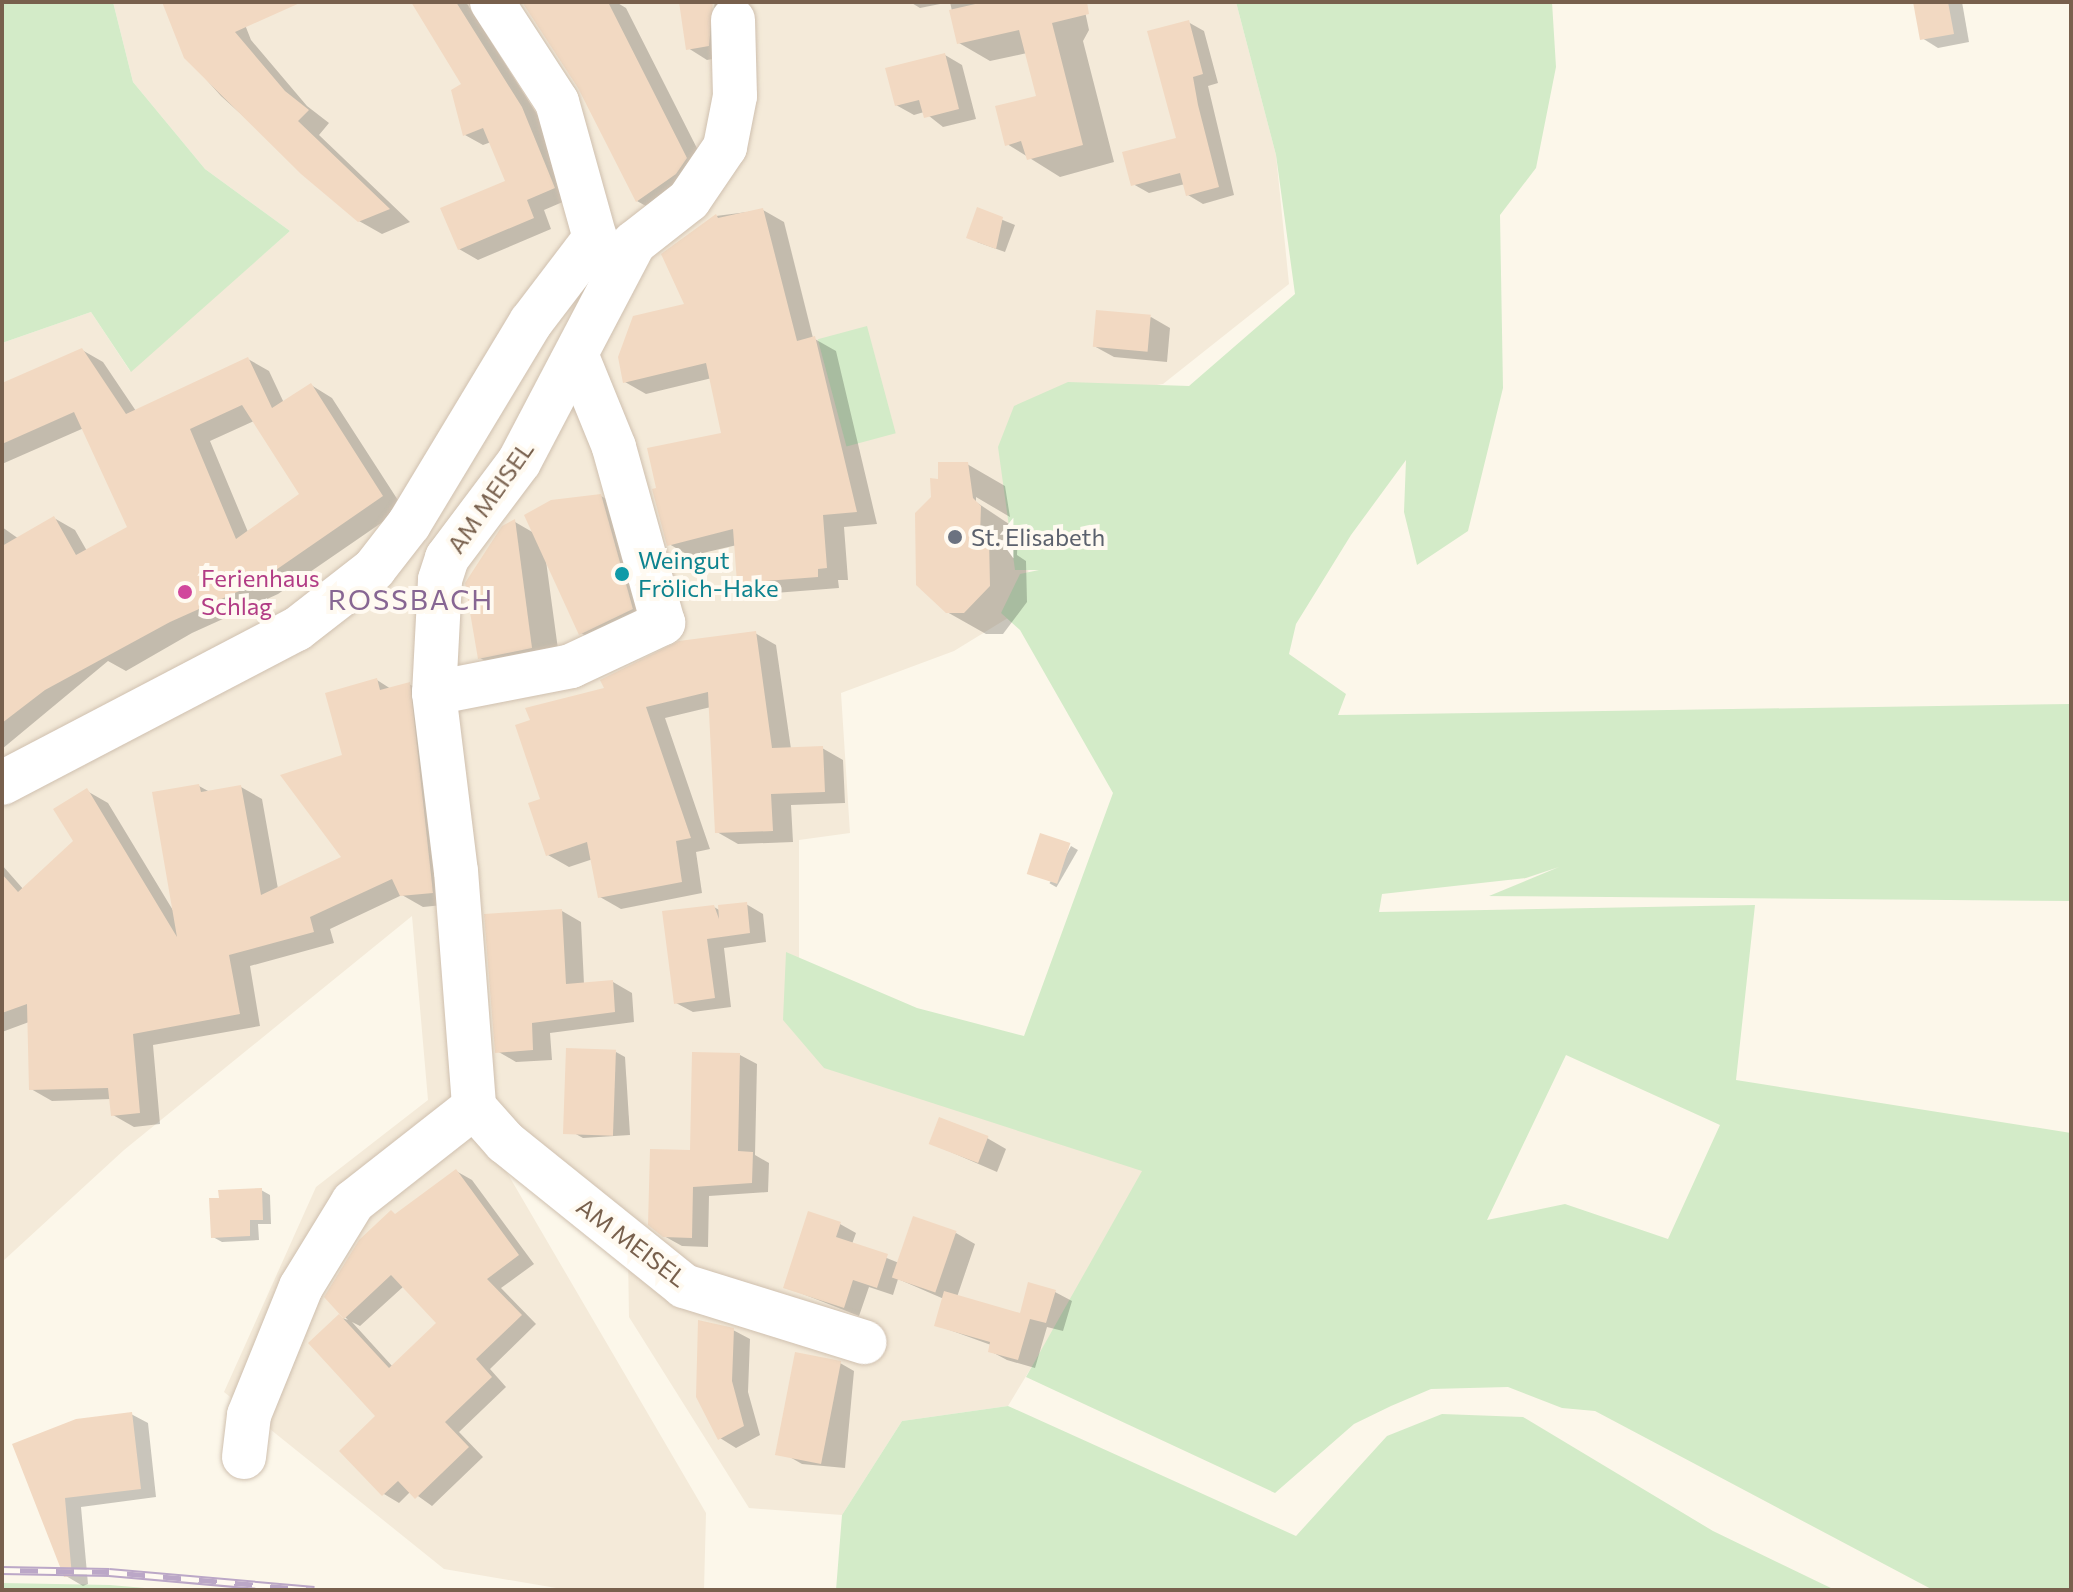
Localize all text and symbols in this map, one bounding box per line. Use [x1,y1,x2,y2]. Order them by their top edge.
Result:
street label: AM MEISEL [441,435,539,559]
place label: St. Elisabeth [971,523,1105,551]
marker: St. Elisabeth [946,528,964,546]
place label: Weingut Frölich-Hake [638,546,779,602]
place label: Ferienhaus Schlag [201,564,320,620]
marker: Weingut Frölich-Hake [613,565,631,583]
district label: ROSSBACH [328,582,494,616]
marker: Ferienhaus Schlag [176,583,194,601]
street label: AM MEISEL [571,1191,693,1293]

